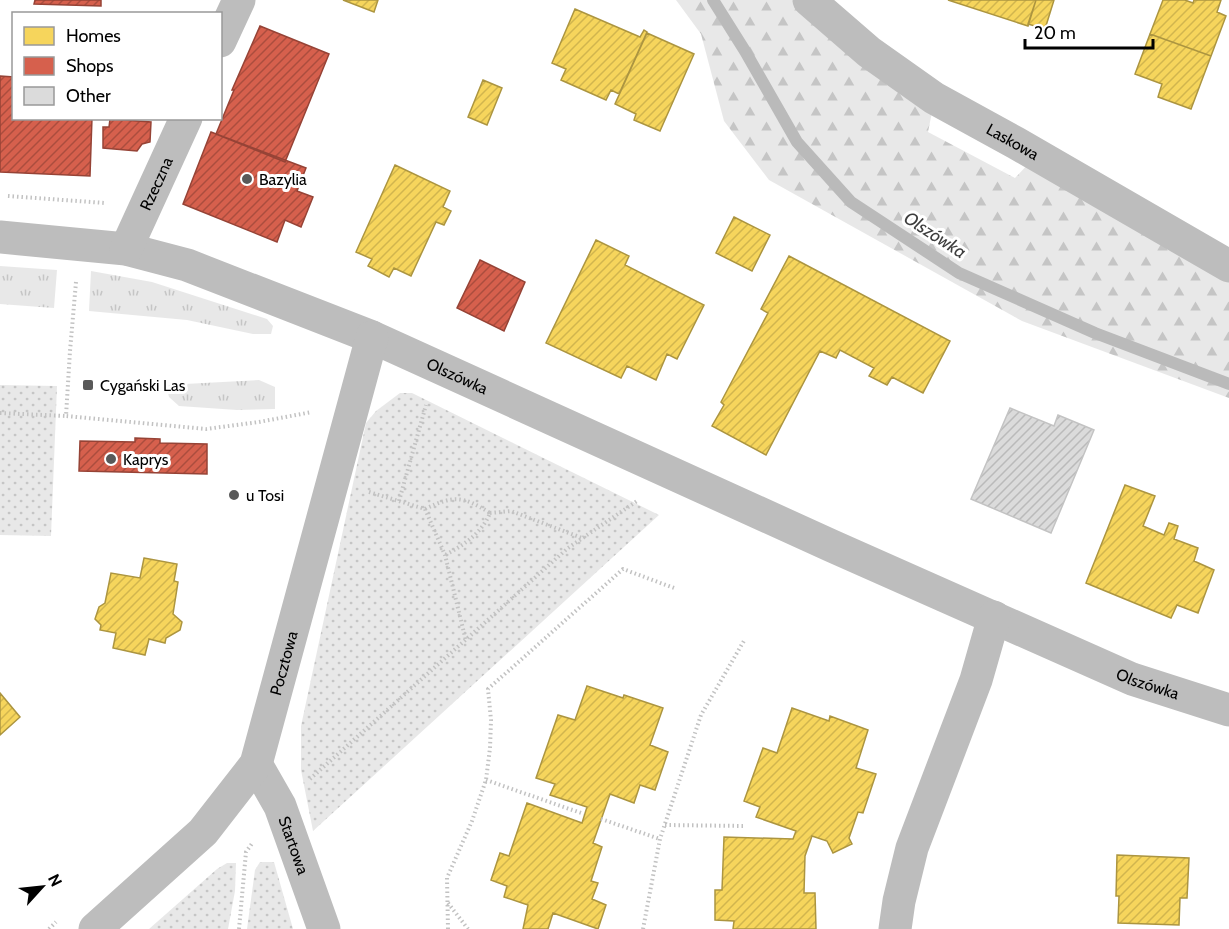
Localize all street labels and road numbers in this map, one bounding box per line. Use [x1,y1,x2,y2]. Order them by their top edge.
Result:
street label: Laskowa [983,120,1042,164]
street label: Rzeczna [136,154,177,213]
street label: Olszówka [424,354,491,399]
street label: Pocztowa [266,629,302,697]
street label: Olszówka [1113,664,1182,704]
street label: Startowa [274,814,313,877]

